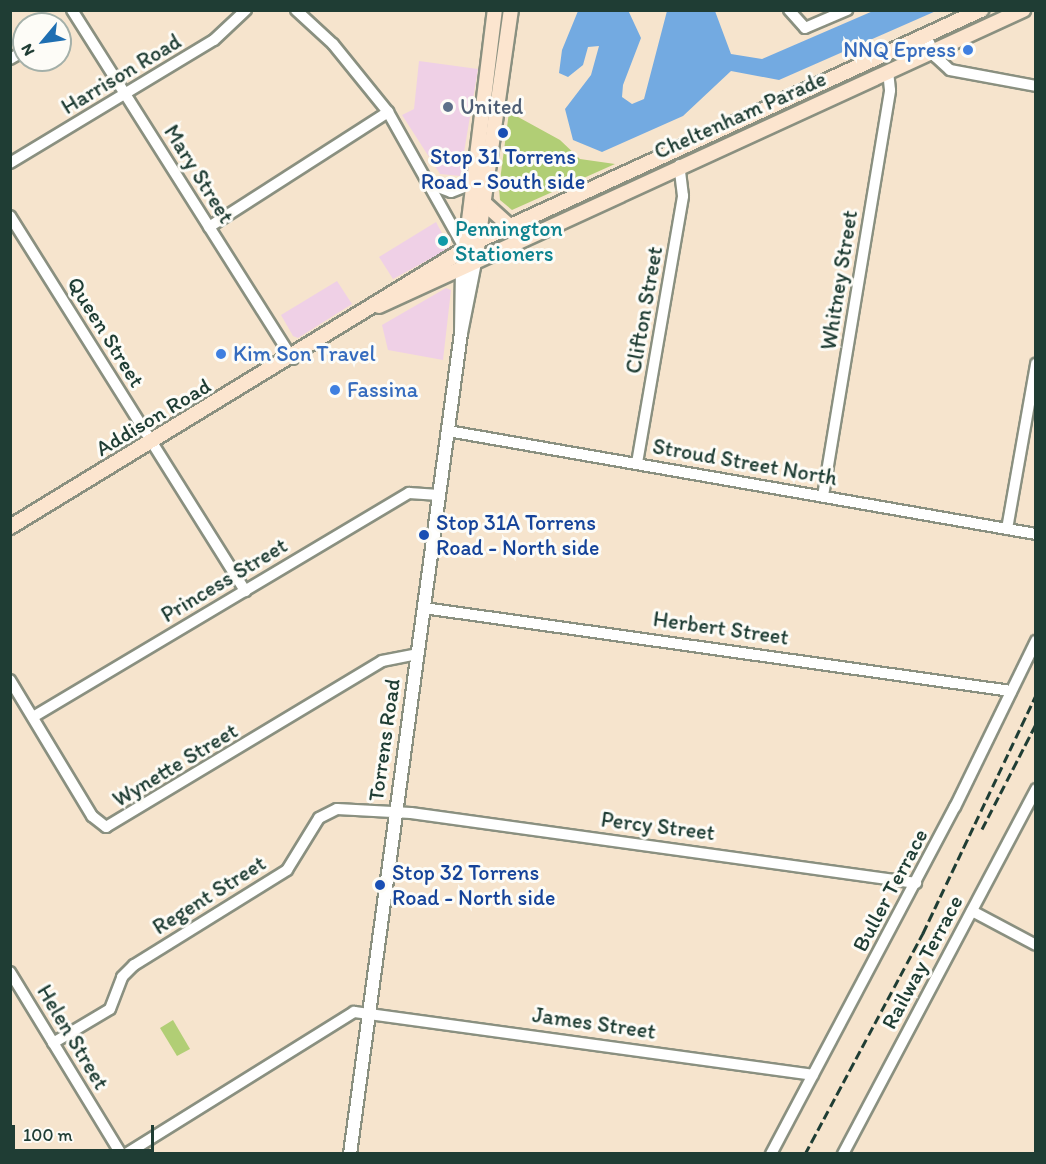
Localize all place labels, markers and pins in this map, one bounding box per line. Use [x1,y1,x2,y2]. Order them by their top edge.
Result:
place label: NNQ Epress [843,37,956,63]
marker: NNQ Epress [961,43,975,57]
place label: United [460,94,523,120]
marker: United [441,100,455,114]
marker: Stop 31 Torrens Road - South side [496,126,510,140]
place label: Stop 31 Torrens Road - South side [421,143,585,194]
place label: Pennington Stationers [455,215,563,266]
marker: Pennington Stationers [436,234,450,248]
place label: Kim Son Travel [233,341,375,367]
marker: Kim Son Travel [214,347,228,361]
place label: Fassina [347,377,418,403]
marker: Fassina [328,383,342,397]
place label: Stop 31A Torrens Road - North side [436,509,599,560]
marker: Stop 31A Torrens Road - North side [417,528,431,542]
place label: Stop 32 Torrens Road - North side [392,859,555,910]
marker: Stop 32 Torrens Road - North side [373,878,387,892]

